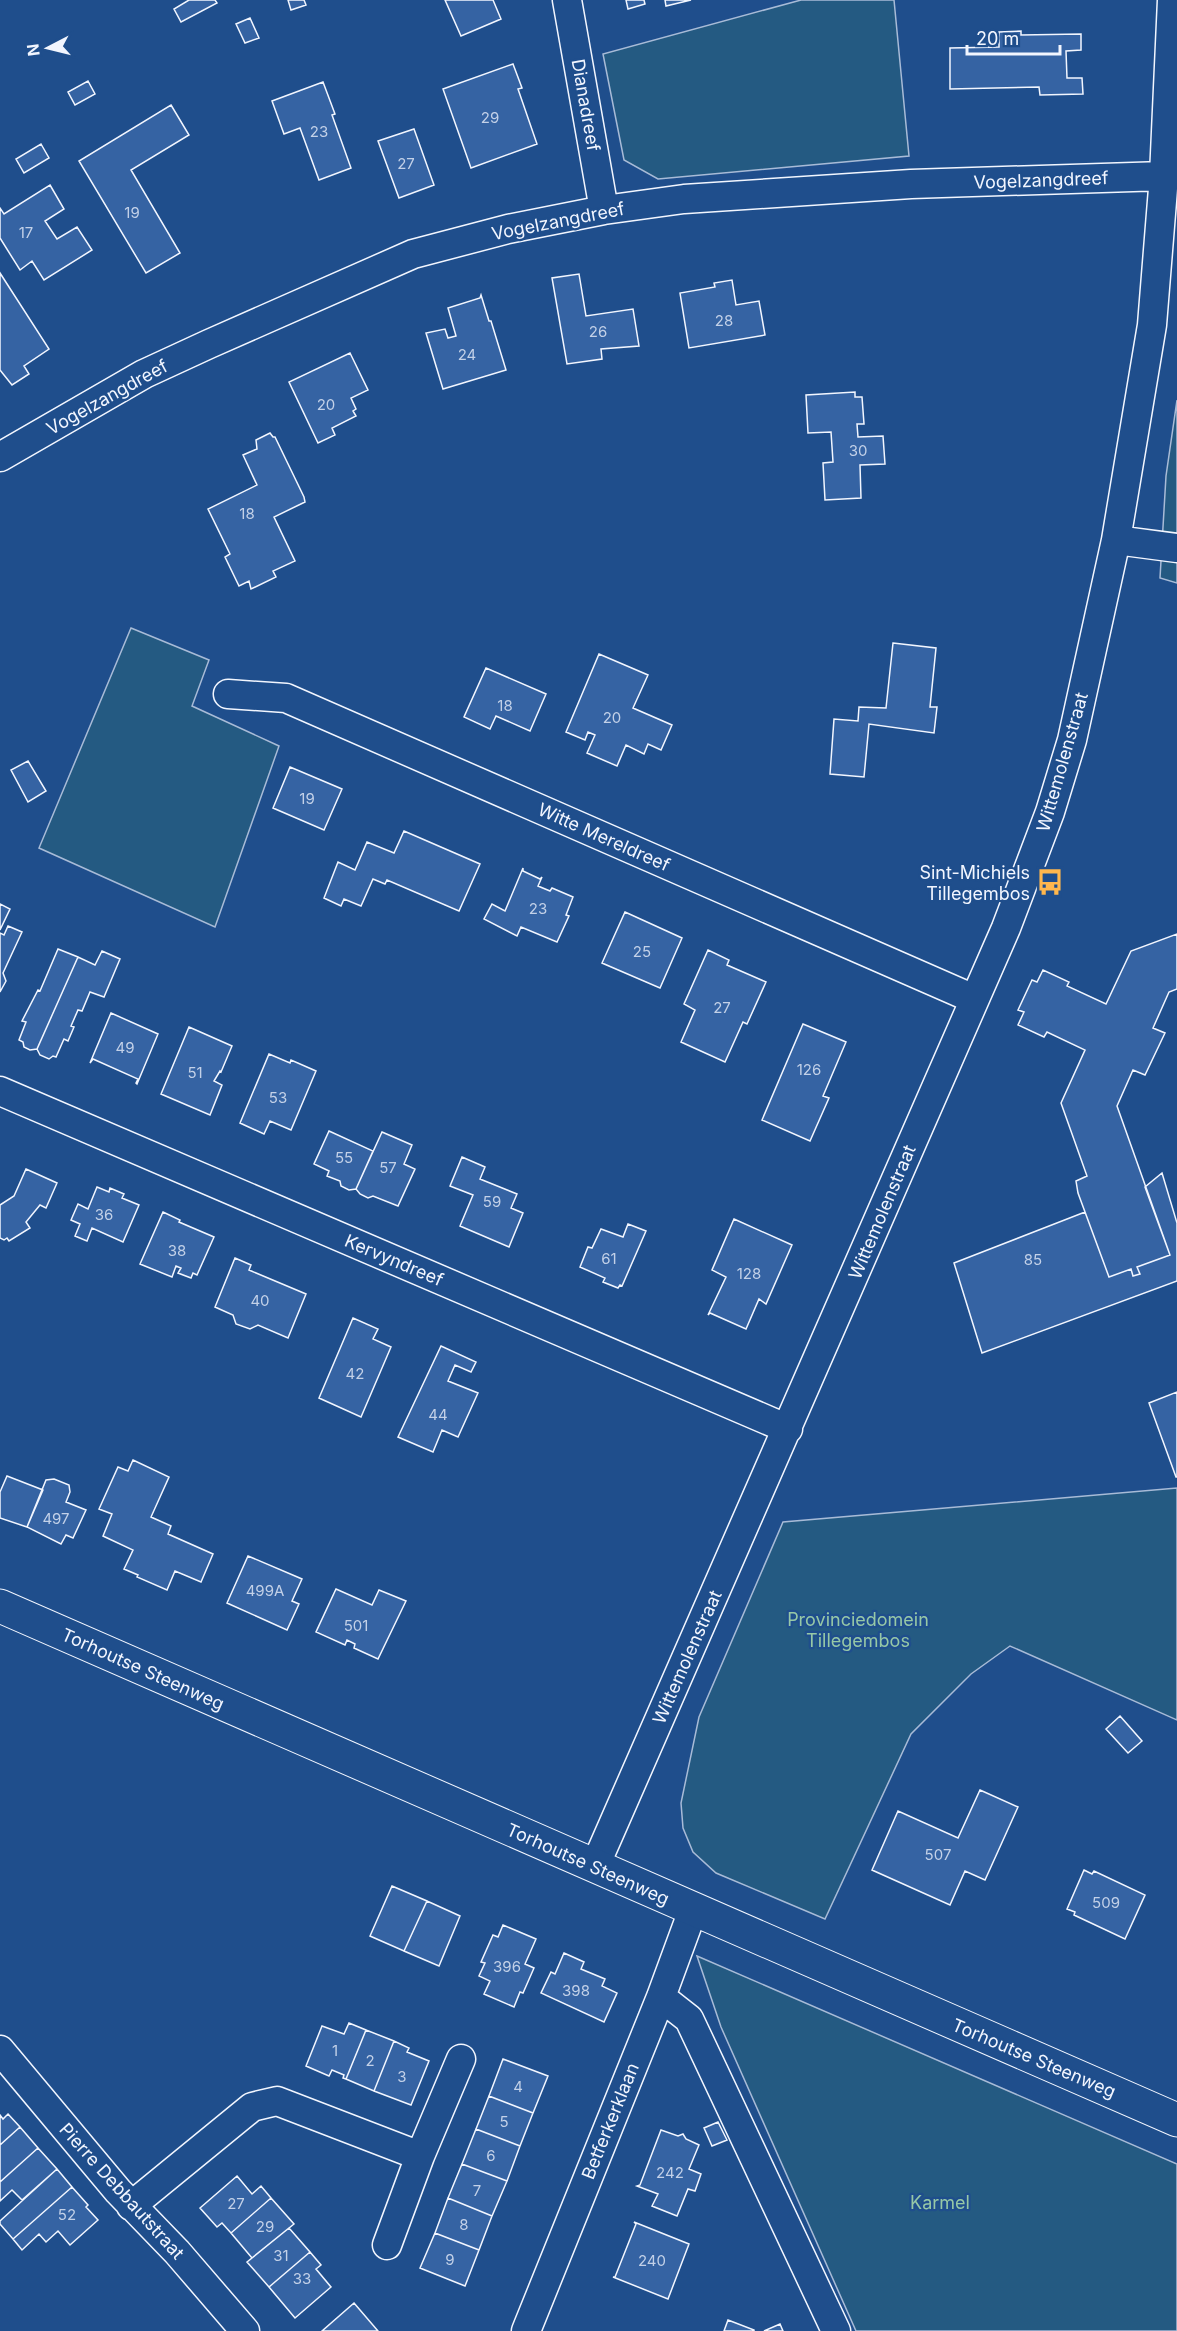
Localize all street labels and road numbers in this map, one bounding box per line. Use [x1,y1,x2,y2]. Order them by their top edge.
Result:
street label: Dianadreef [568,57,605,153]
street label: Vogelzangdreef [973,167,1109,193]
street label: Vogelzangdreef [490,198,627,244]
street label: Vogelzangdreef [43,355,171,439]
street label: Wittemolenstraat [1032,690,1092,834]
street label: Witte Mereldreef [535,799,673,876]
street label: Wittemolenstraat [844,1141,920,1282]
street label: Kervyndreef [342,1230,447,1290]
street label: Wittemolenstraat [648,1587,726,1727]
street label: Torhoutse Steenweg [58,1624,228,1714]
street label: Torhoutse Steenweg [503,1819,673,1909]
street label: Torhoutse Steenweg [949,2014,1119,2102]
street label: Betferkerklaan [577,2060,643,2182]
street label: Pierre Debbautstraat [55,2119,189,2263]

